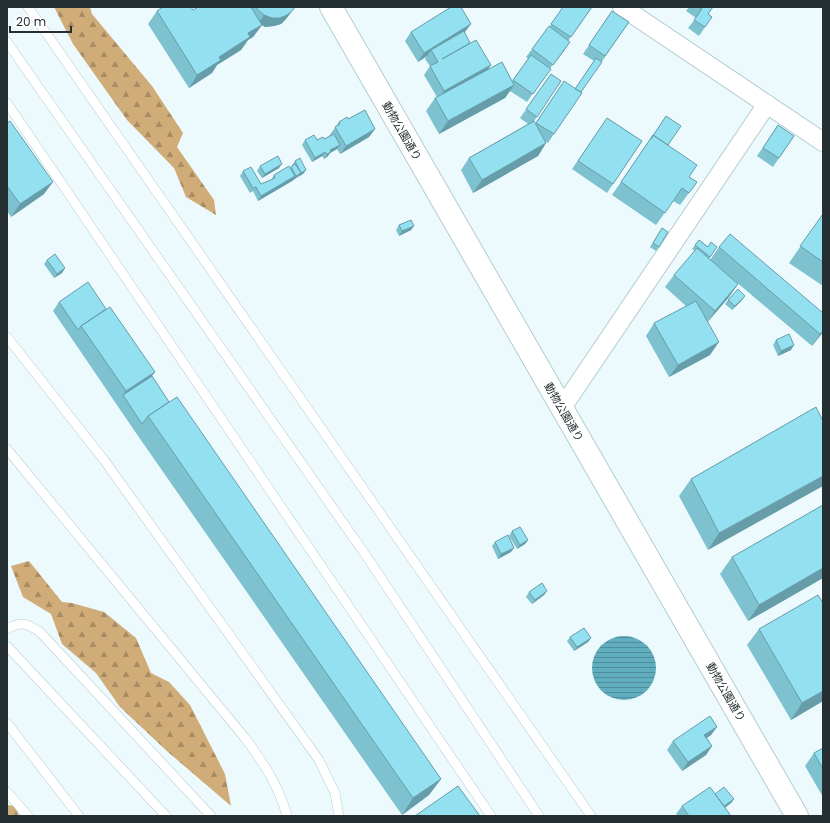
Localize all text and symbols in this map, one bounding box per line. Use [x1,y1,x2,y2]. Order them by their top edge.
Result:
scale bar [10,8,71,34]
text: 20 m [16,13,46,30]
street label: 動物公園通り [379,98,425,164]
street label: 動物公園通り [541,379,587,445]
street label: 動物公園通り [703,659,749,725]

